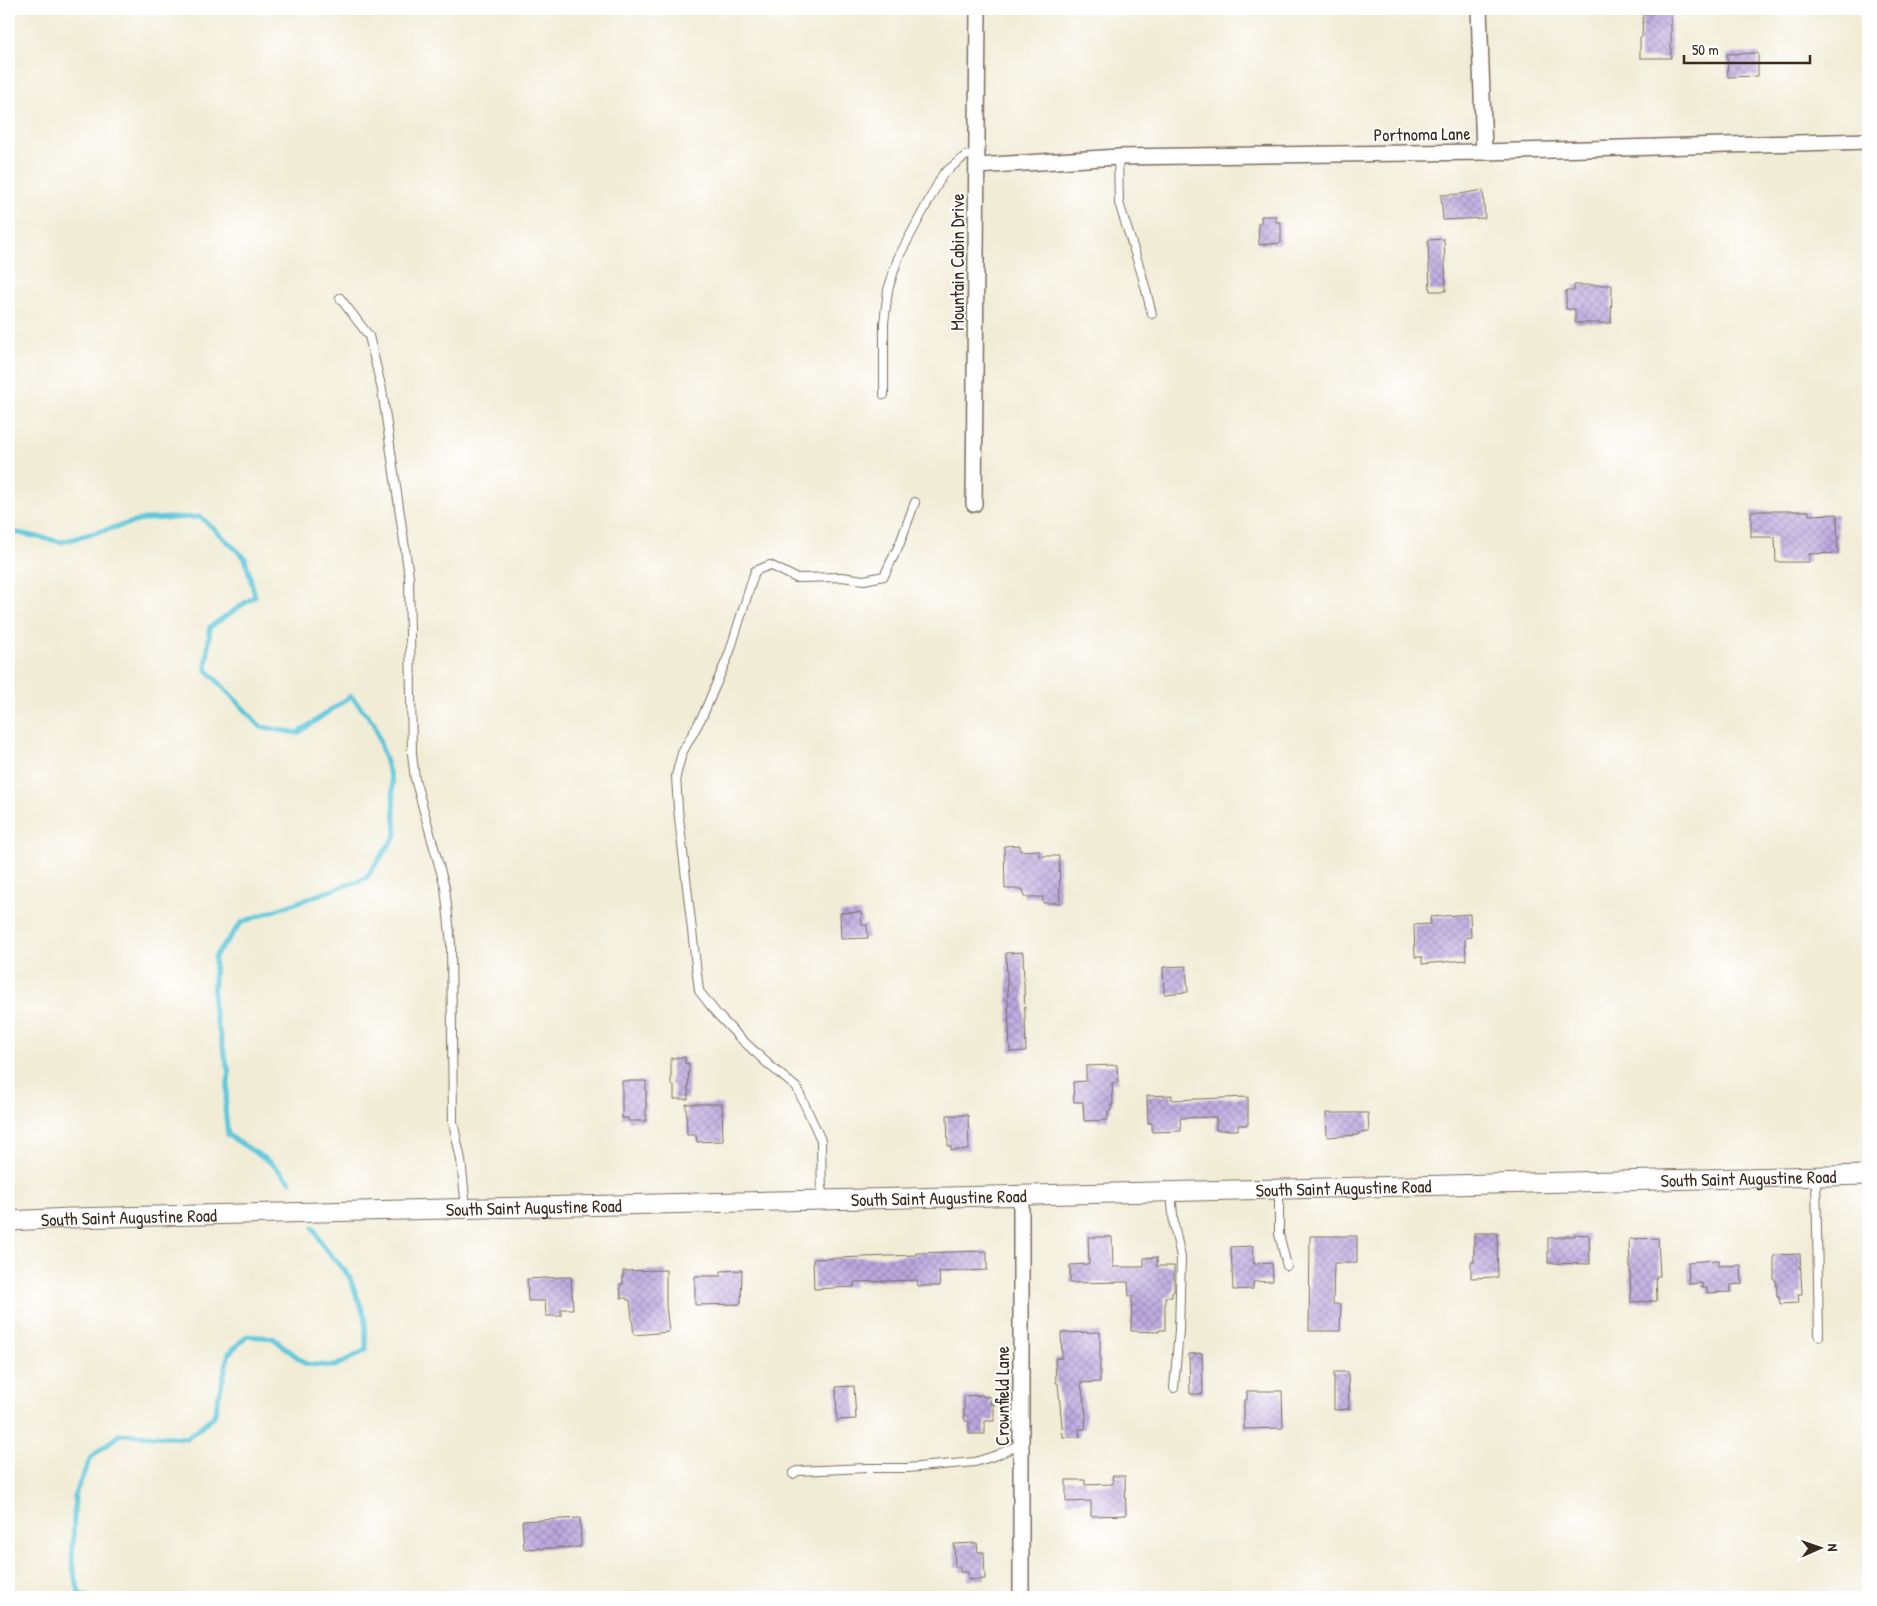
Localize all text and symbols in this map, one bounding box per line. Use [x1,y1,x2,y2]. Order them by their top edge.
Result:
scale bar [1684,32,1811,64]
text: 50 m [1692,39,1719,60]
street label: Portnoma Lane [1373,121,1471,147]
street label: Mountain Cabin Drive [945,193,970,331]
street label: South Saint Augustine Road [1660,1163,1837,1192]
street label: South Saint Augustine Road [1255,1173,1432,1202]
street label: South Saint Augustine Road [850,1183,1027,1212]
street label: South Saint Augustine Road [446,1192,622,1222]
street label: South Saint Augustine Road [40,1202,217,1232]
street label: Crownfield Lane [990,1346,1015,1446]
north arrow [1794,1524,1844,1574]
text: N [1824,1543,1843,1552]

